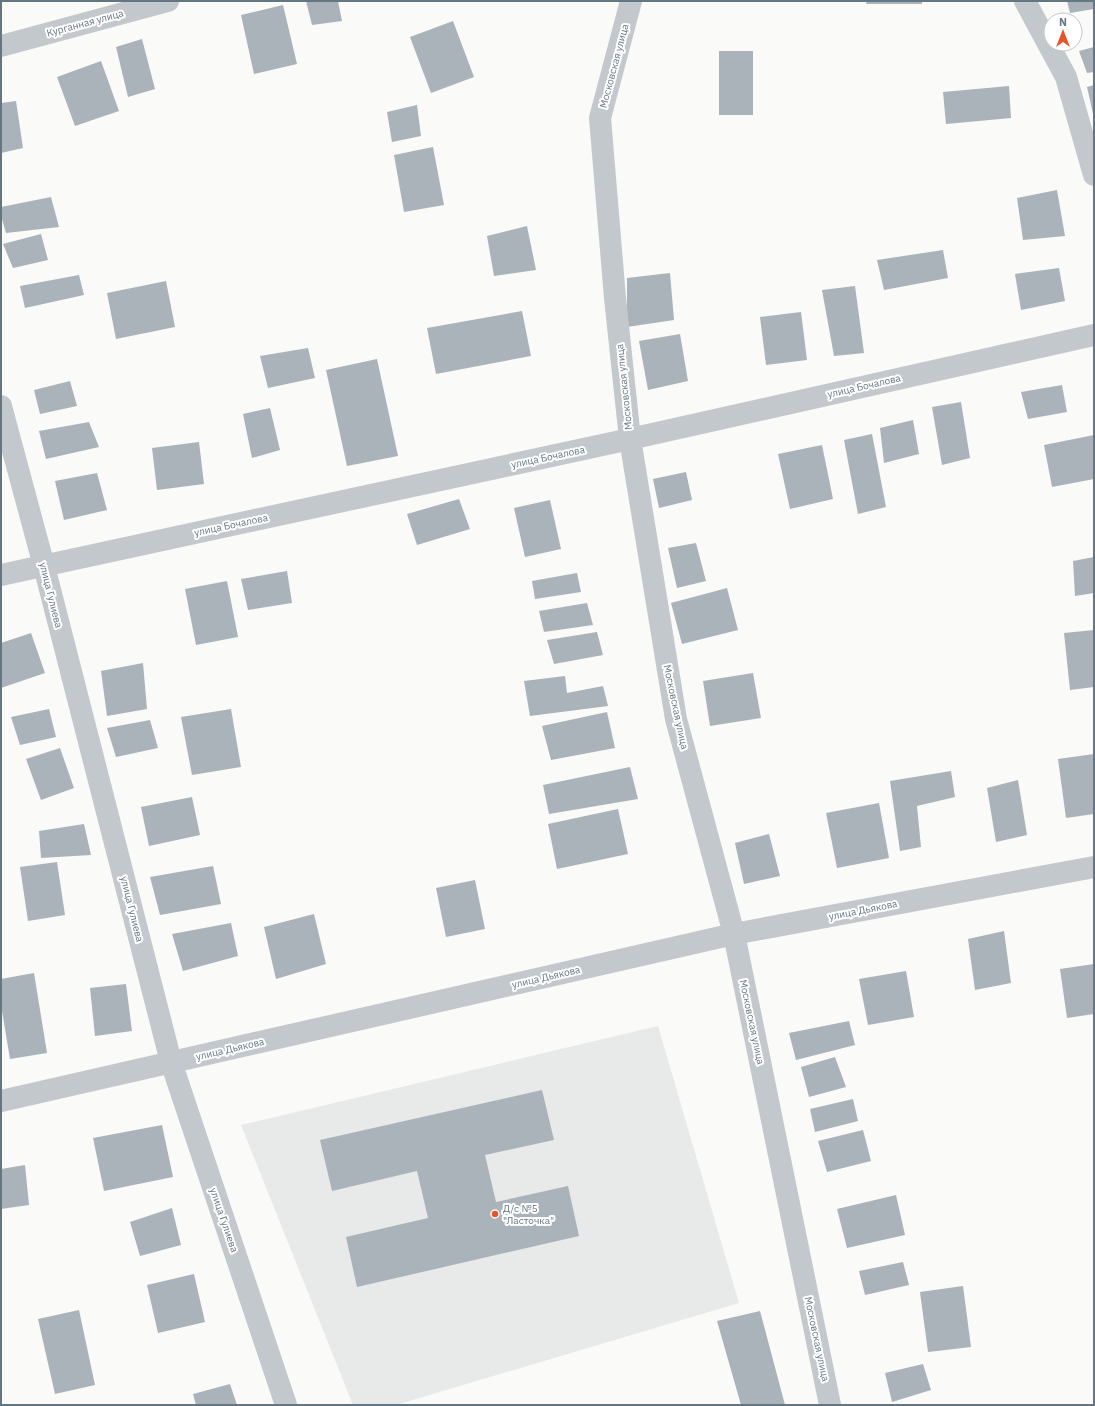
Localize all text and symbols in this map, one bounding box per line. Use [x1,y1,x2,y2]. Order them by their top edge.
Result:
street label: Курганная улица [45,6,126,40]
north arrow [1043,12,1083,52]
text: N [1059,15,1067,29]
street label: Московская улица [597,22,632,109]
street label: Московская улица [613,343,635,431]
street label: улица Бочалова [826,371,903,401]
street label: улица Бочалова [510,443,587,471]
street label: улица Бочалова [193,511,270,539]
street label: улица Гулиева [37,561,66,630]
street label: Московская улица [661,663,691,751]
street label: улица Гулиева [118,875,147,944]
street label: улица Дьякова [828,897,899,923]
street label: улица Дьякова [511,963,582,991]
street label: Московская улица [737,978,767,1066]
street label: улица Дьякова [195,1035,266,1063]
street label: улица Гулиева [207,1186,241,1255]
place label: Д/с №5 "Ласточка" [503,1202,554,1227]
marker: Д/с №5 "Ласточка" [490,1209,500,1219]
street label: Московская улица [802,1295,832,1383]

